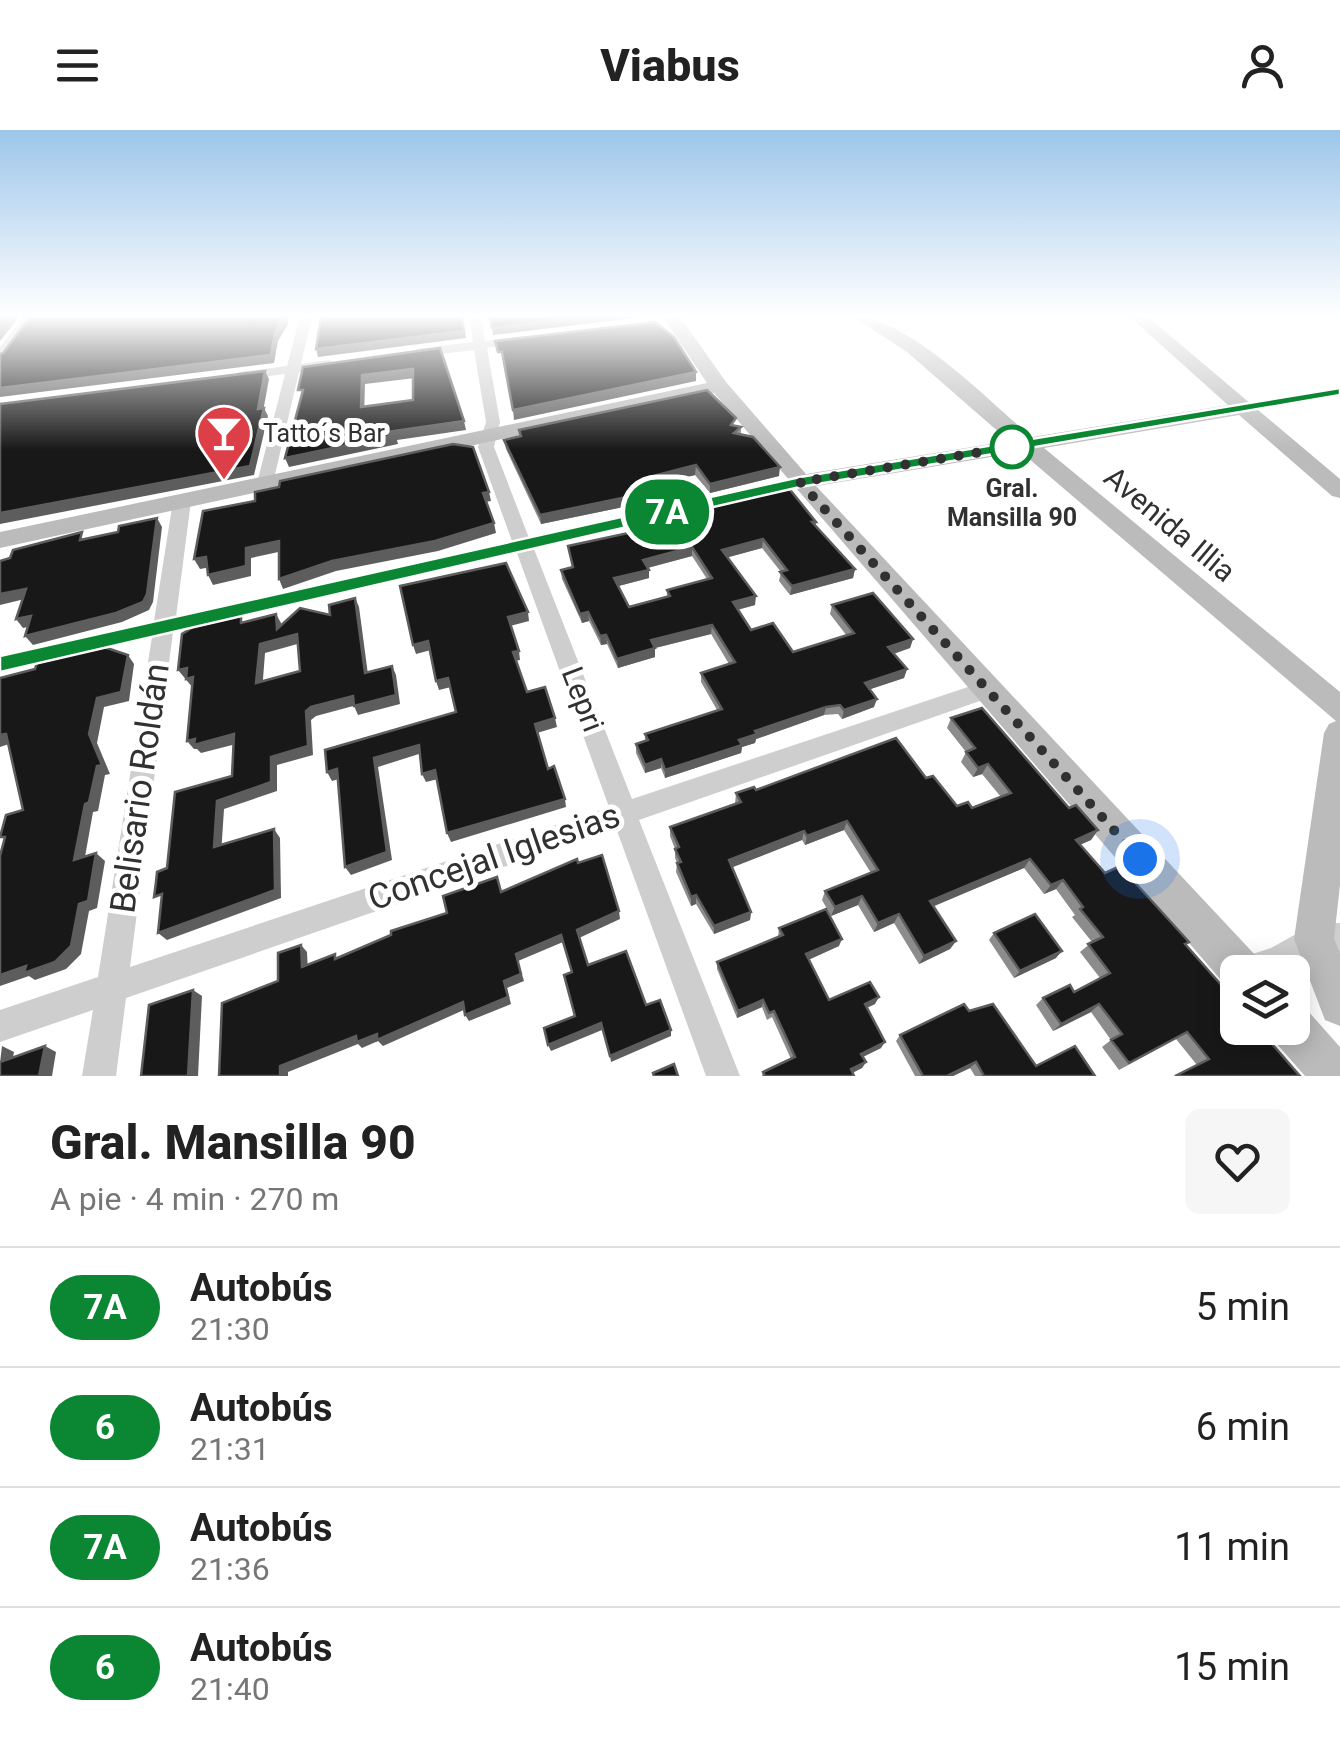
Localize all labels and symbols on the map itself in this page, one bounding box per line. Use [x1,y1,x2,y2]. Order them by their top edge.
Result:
bar icon: Tatto´s Bar [194,403,254,482]
place label: Tatto´s Bar [263,419,386,448]
marker: Gral. Mansilla 90 [991,426,1033,468]
street label: Avenida Illia [1097,459,1243,589]
place label: Gral. Mansilla 90 [947,474,1077,532]
line badge: 7A [622,480,712,544]
street label: Belisario Roldán [102,661,178,915]
street label: Lepri [555,662,611,736]
street label: Concejal Iglesias [363,795,625,919]
your location [1115,834,1165,884]

